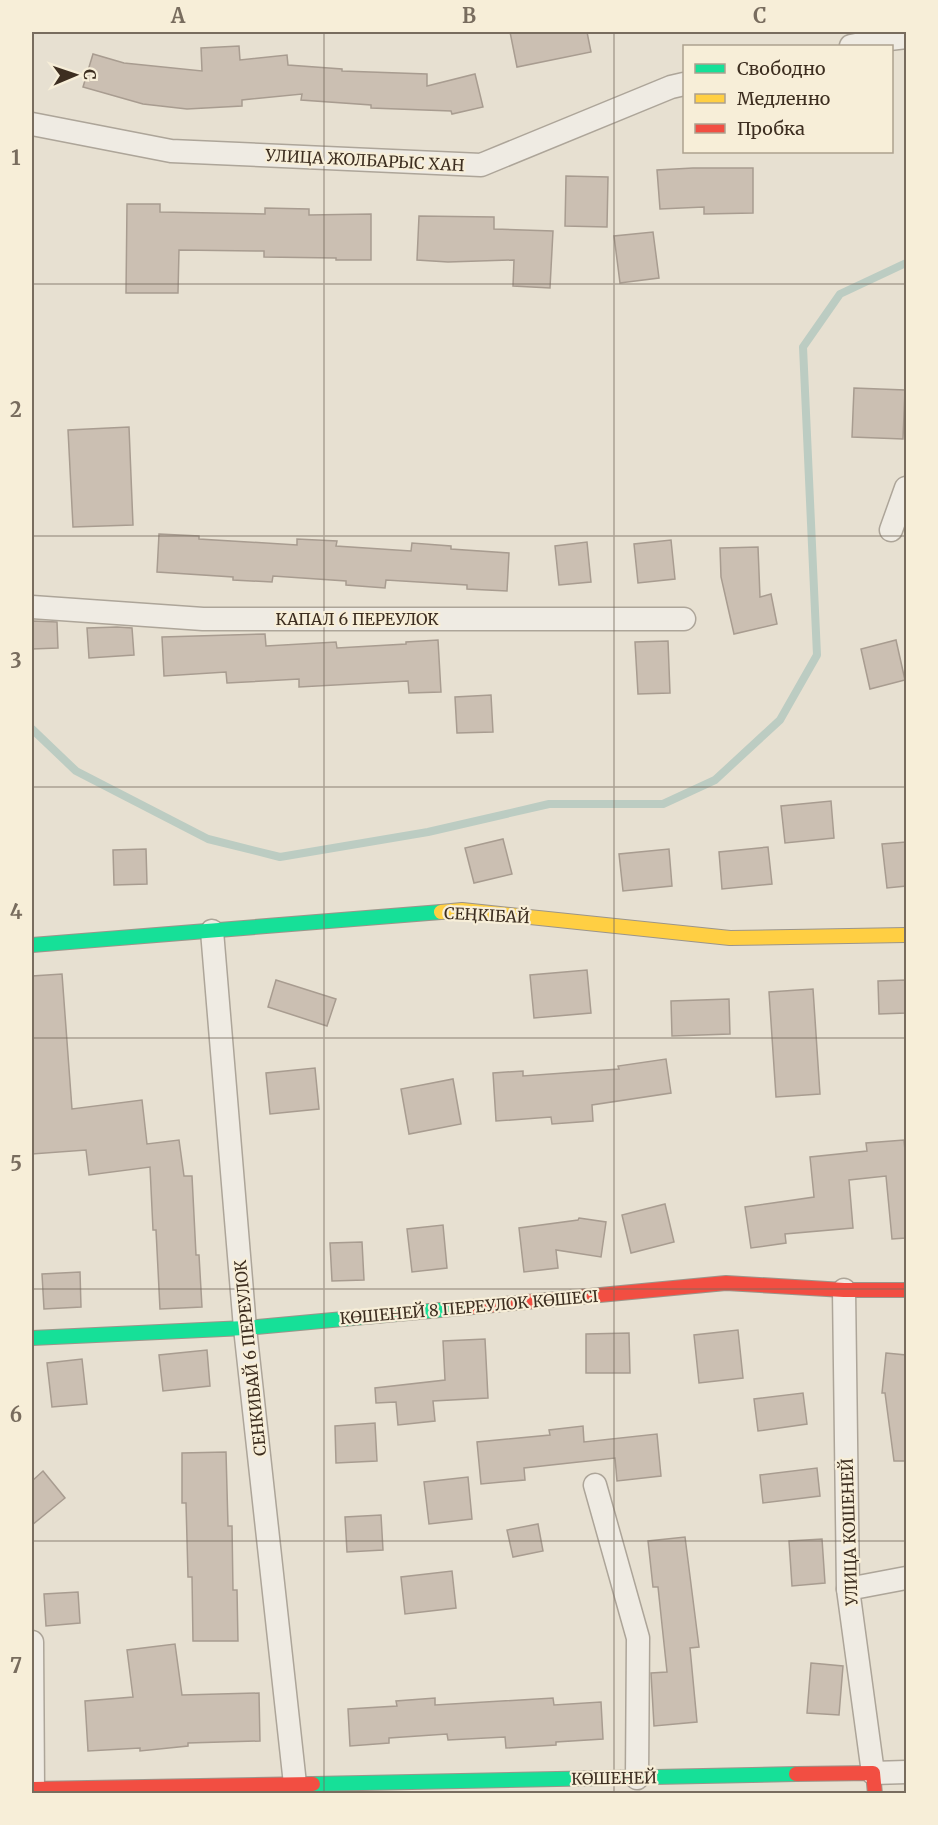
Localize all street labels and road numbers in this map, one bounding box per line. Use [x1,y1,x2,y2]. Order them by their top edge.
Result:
street label: УЛИЦА ЖОЛБАРЫС ХАН [264,145,465,175]
street label: КАПАЛ 6 ПЕРЕУЛОК [275,609,439,629]
street label: СЕҢКІБАЙ [444,903,530,927]
street label: СЕНКИБАЙ 6 ПЕРЕУЛОК [230,1259,270,1457]
street label: КӨШЕНЕЙ 8 ПЕРЕУЛОК КӨШЕСІ [339,1286,599,1328]
street label: УЛИЦА КОШЕНЕЙ [836,1458,862,1607]
street label: КӨШЕНЕЙ [571,1767,657,1789]

